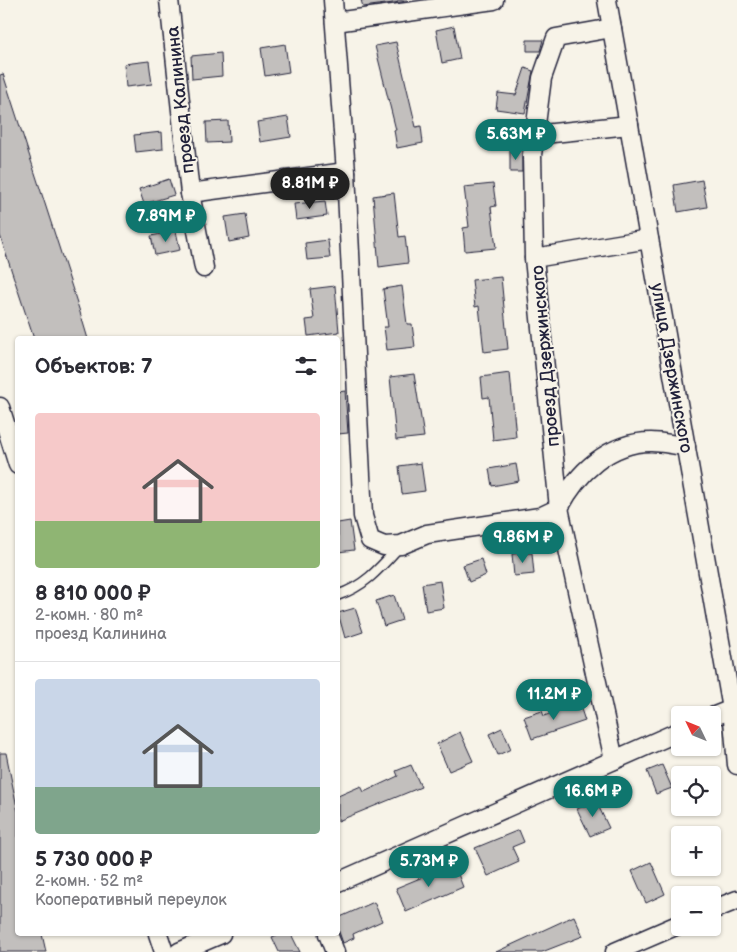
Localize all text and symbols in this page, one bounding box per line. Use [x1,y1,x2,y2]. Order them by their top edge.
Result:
street label: проезд Калинина [162,25,199,175]
pin: 5.63M ₽ [470,119,562,161]
text: 5.63M ₽ [486,125,546,144]
pin: 8.81M ₽ [264,168,356,210]
text: 8.81M ₽ [282,174,338,193]
pin: 7.89M ₽ [120,200,212,243]
text: 7.89M ₽ [137,207,195,226]
street label: проезд Дзержинского [527,264,564,448]
street label: улица Дзержинского [646,281,697,455]
icon: filters [292,352,320,380]
text: Объектов: 7 [35,354,153,379]
icon: home [133,446,223,536]
pin: 9.86M ₽ [477,522,569,564]
text: 9.86M ₽ [493,528,553,547]
text: 8 810 000 ₽ [35,581,151,606]
text: 2-комн. · 80 m² [35,606,143,625]
text: проезд Калинина [35,625,167,644]
pin: 11.2M ₽ [508,678,600,721]
text: 11.2M ₽ [527,685,581,704]
north arrow [671,706,721,756]
map controls [671,706,721,936]
icon: home [133,711,223,801]
button: locate [671,766,721,816]
pin: 16.6M ₽ [547,776,639,818]
text: 16.6M ₽ [564,782,622,801]
button: + [671,826,721,876]
pin: 5.73M ₽ [383,846,475,888]
text: 5 730 000 ₽ [35,847,153,872]
text: 5.73M ₽ [400,852,458,871]
text: 2-комн. · 52 m² [35,872,143,891]
button: − [671,886,721,936]
text: Кооперативный переулок [35,891,227,910]

